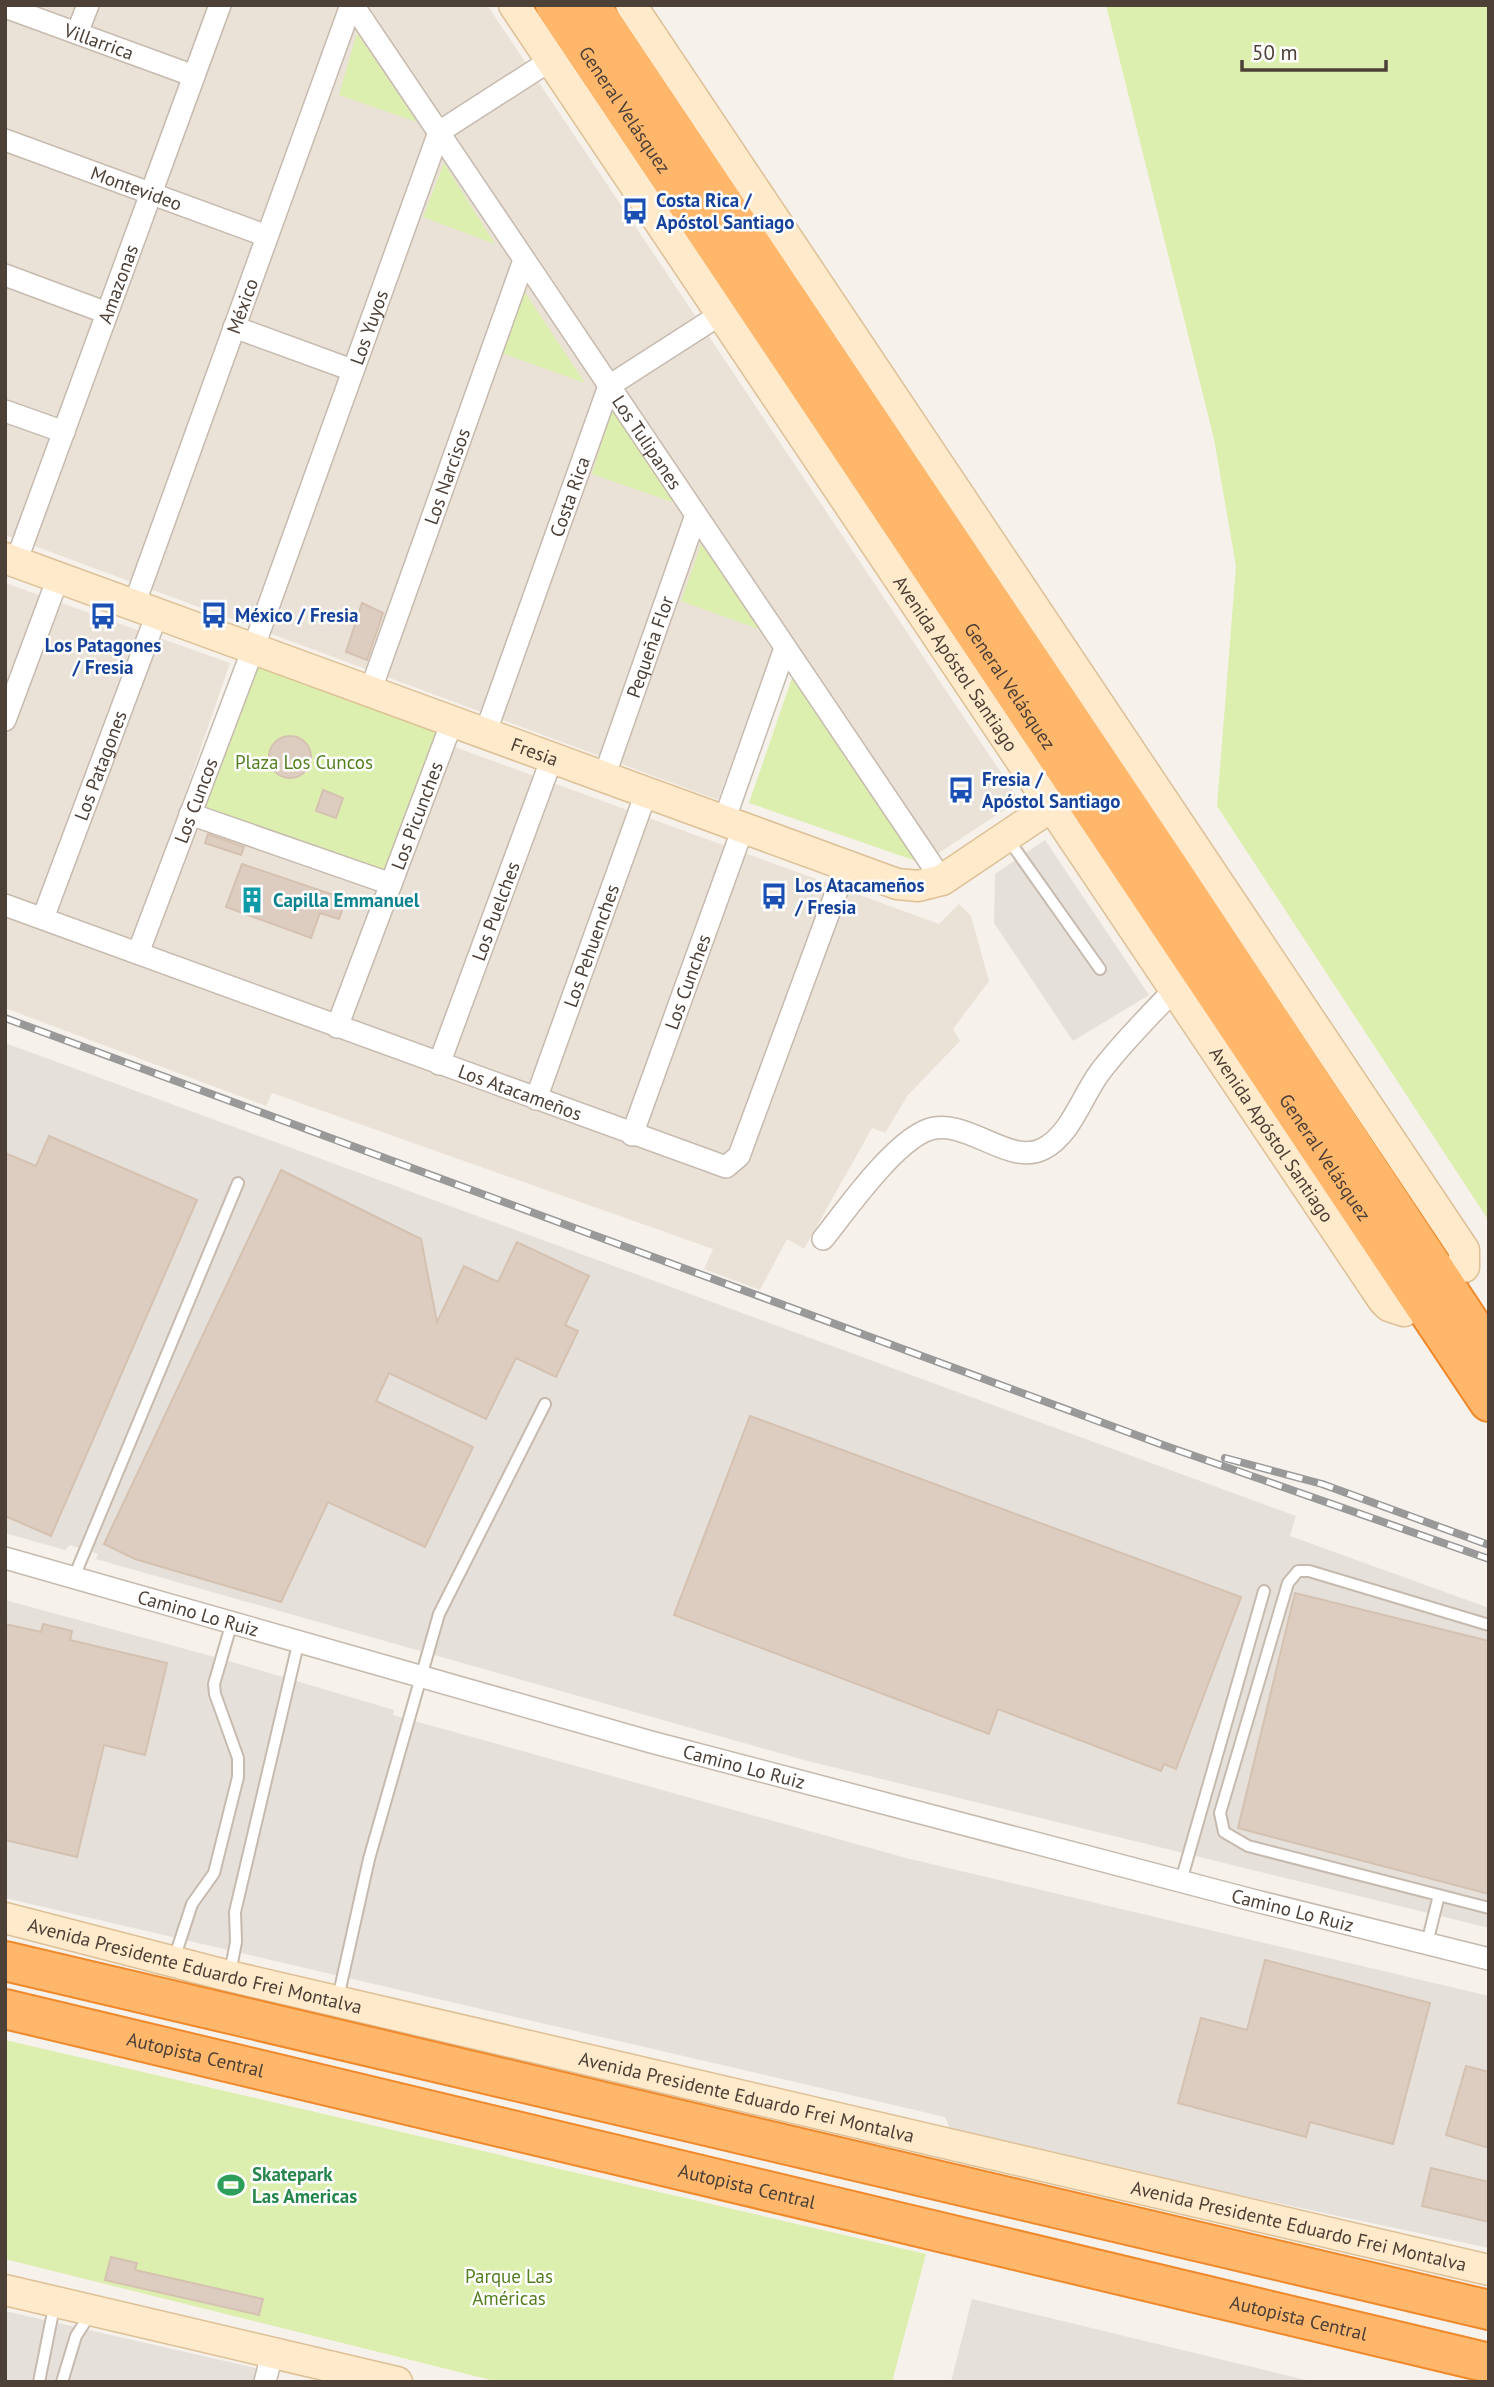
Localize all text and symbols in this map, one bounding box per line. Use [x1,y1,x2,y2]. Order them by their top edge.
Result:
street label: Villarrica [60,17,137,65]
scale bar [1242,28,1386,72]
text: 50 m [1252,39,1298,66]
street label: General Velásquez [574,42,676,178]
street label: Montevideo [88,161,185,216]
place label: Costa Rica / Apóstol Santiago [656,188,795,234]
bus stop icon: Costa Rica / Apóstol Santiago [620,196,650,226]
street label: Amazonas [92,241,143,327]
street label: México [221,275,263,337]
street label: Los Yuyos [344,287,393,368]
street label: Los Tulipanes [607,390,688,494]
street label: Los Narcisos [419,425,475,528]
street label: Costa Rica [544,453,595,540]
street label: Avenida Apóstol Santiago [888,571,1023,756]
street label: Pequeña Flor [621,592,679,701]
bus stop icon: México / Fresia [199,600,229,630]
bus stop icon: Los Patagones / Fresia [88,601,118,631]
place label: México / Fresia [235,603,359,627]
street label: General Velásquez [959,618,1061,754]
place label: Los Patagones / Fresia [45,633,161,679]
street label: Los Patagones [69,707,132,824]
street label: Fresia [508,732,562,771]
park label: Plaza Los Cuncos [235,750,373,774]
street label: Los Cuncos [169,754,223,847]
street label: Los Picunches [385,758,448,873]
place label: Fresia / Apóstol Santiago [982,767,1121,813]
bus stop icon: Fresia / Apóstol Santiago [946,775,976,805]
street label: Los Puelches [466,858,525,964]
place label: Los Atacameños / Fresia [794,873,925,919]
street label: Los Pehuenches [558,881,624,1010]
bus stop icon: Los Atacameños / Fresia [759,881,789,911]
building icon: Capilla Emmanuel [237,885,267,915]
place label: Capilla Emmanuel [273,888,420,912]
street label: Los Cunches [659,931,716,1033]
street label: Avenida Apóstol Santiago [1204,1042,1339,1227]
street label: Los Atacameños [455,1059,585,1126]
street label: General Velásquez [1274,1089,1376,1225]
street label: Camino Lo Ruiz [135,1584,262,1642]
street label: Camino Lo Ruiz [681,1739,808,1794]
street label: Camino Lo Ruiz [1229,1883,1356,1937]
street label: Avenida Presidente Eduardo Frei Montalva [25,1912,365,2019]
street label: Autopista Central [125,2027,267,2083]
street label: Avenida Presidente Eduardo Frei Montalva [577,2046,917,2148]
street label: Autopista Central [676,2158,819,2214]
place label: Skatepark Las Americas [252,2162,357,2208]
sports icon: Skatepark Las Americas [216,2170,246,2200]
street label: Avenida Presidente Eduardo Frei Montalva [1129,2175,1469,2276]
park label: Parque Las Américas [465,2264,553,2310]
street label: Autopista Central [1228,2290,1370,2346]

